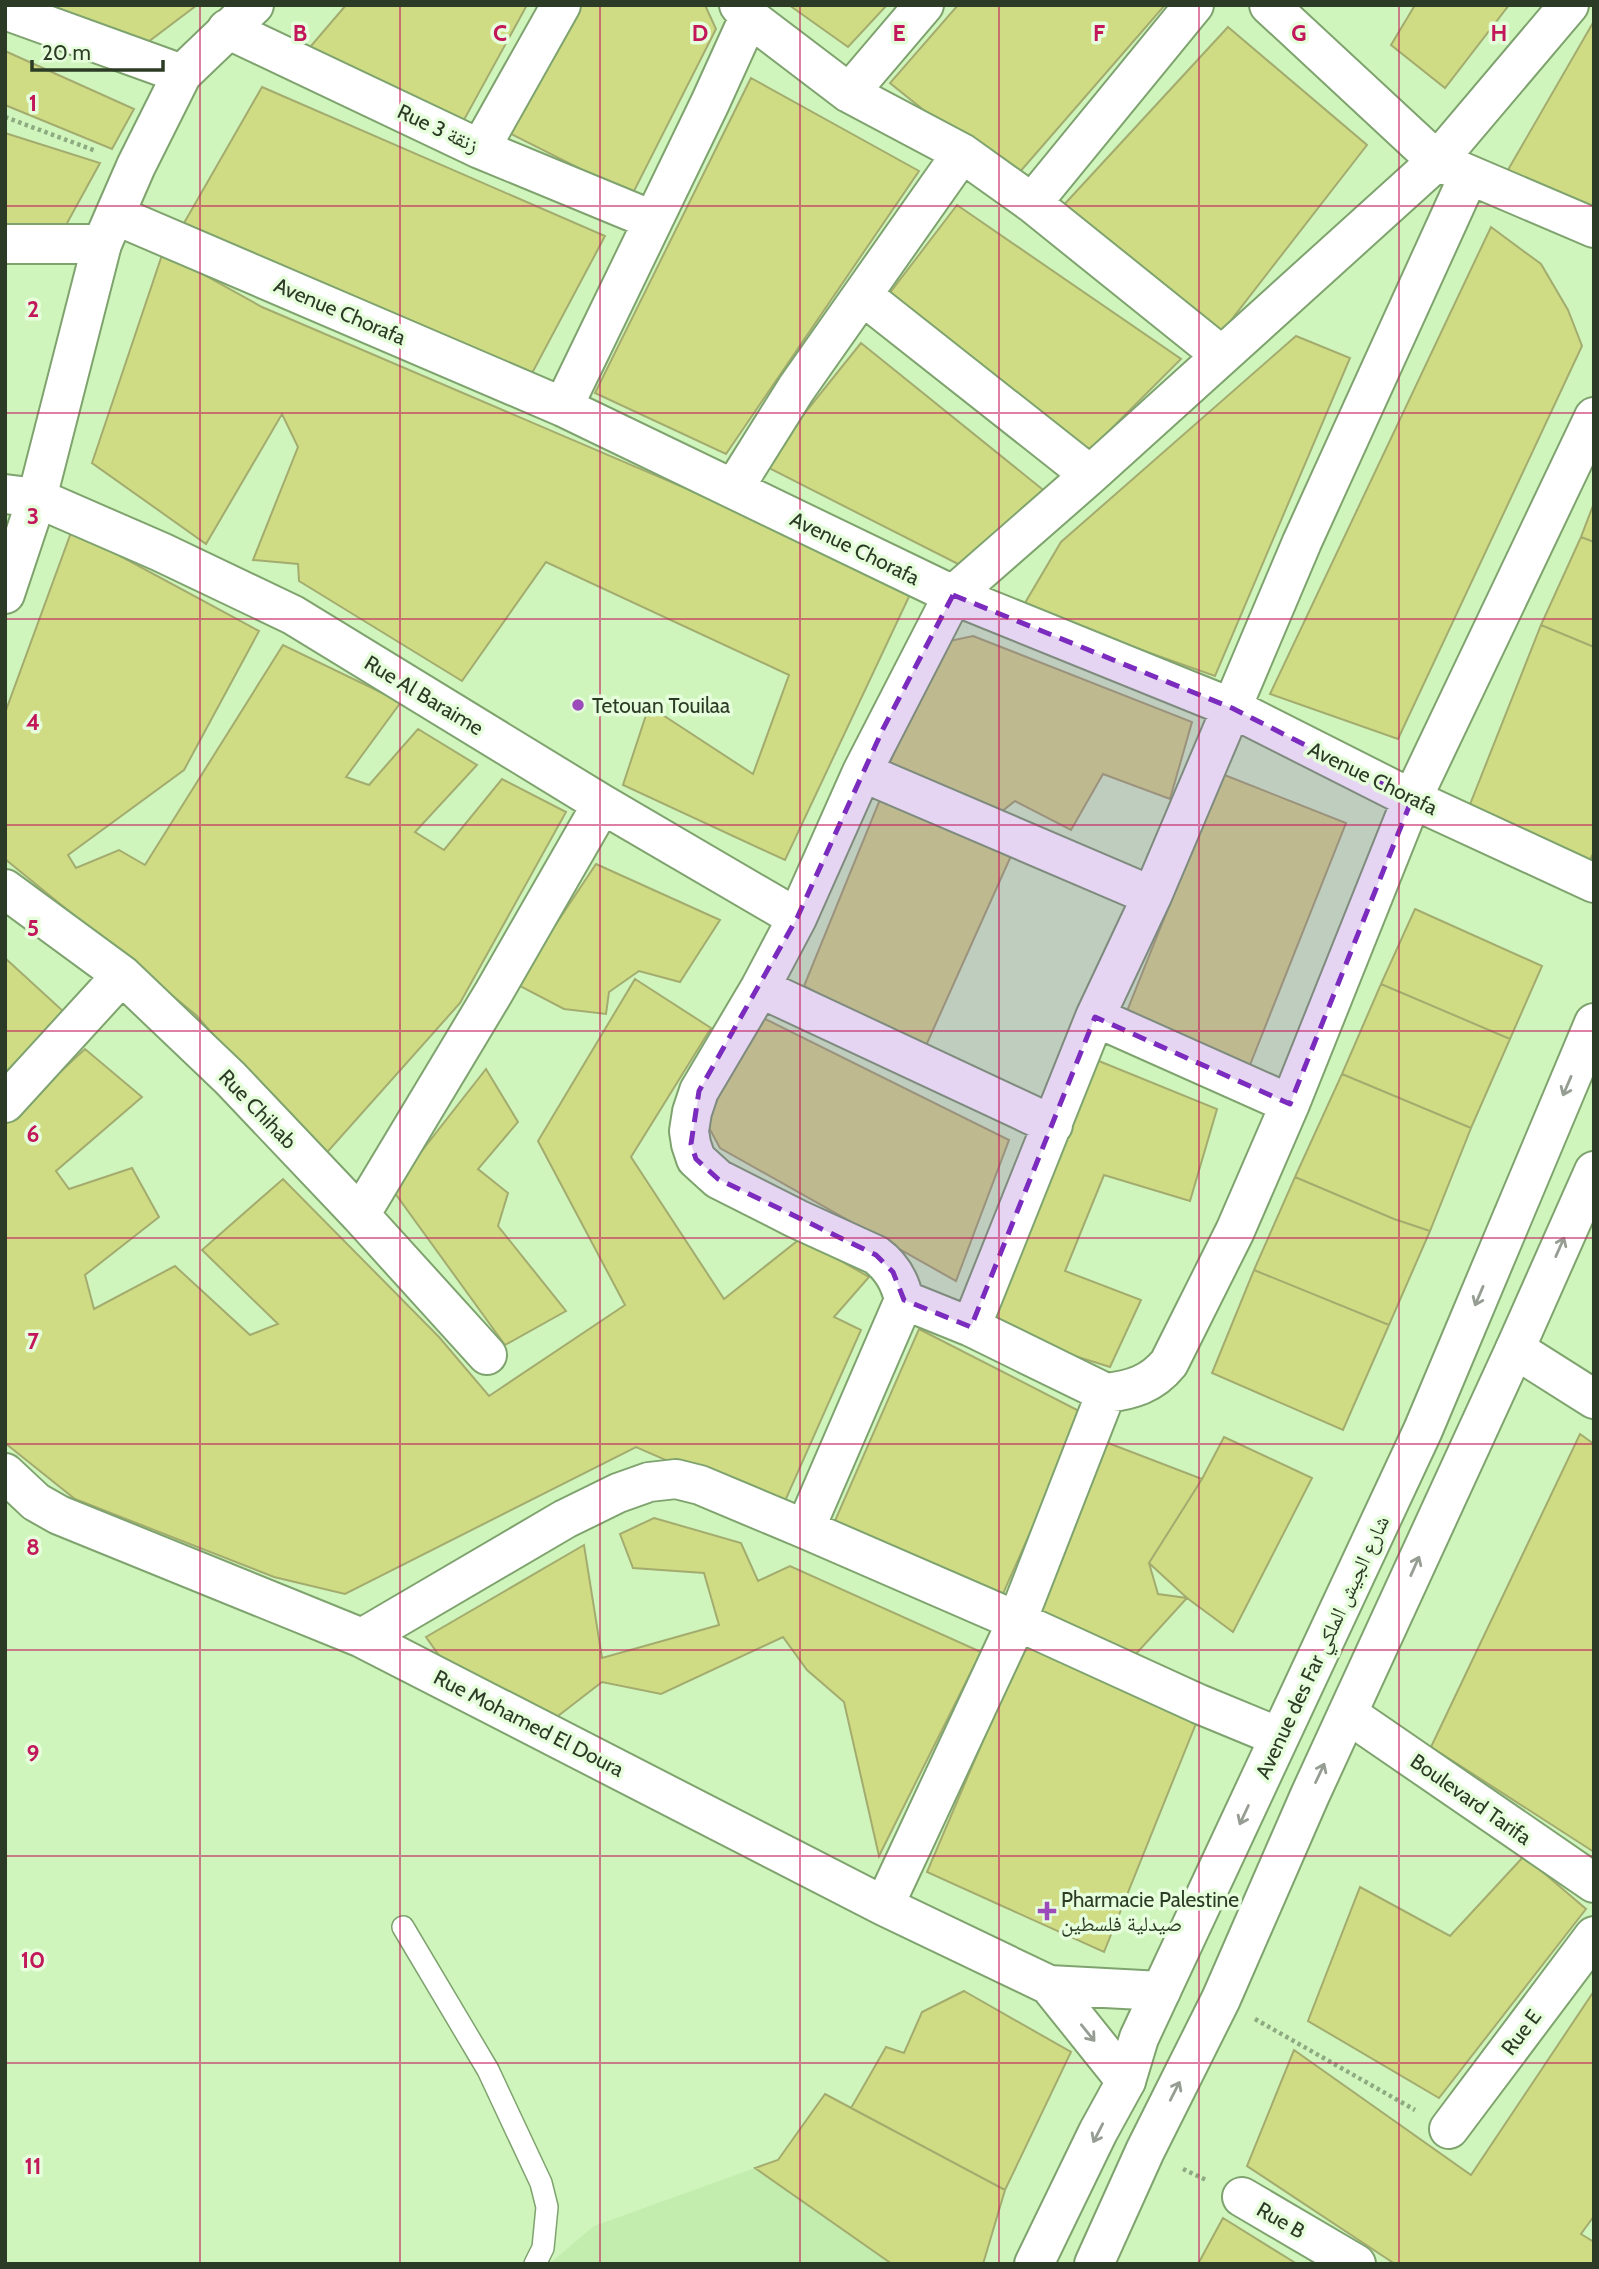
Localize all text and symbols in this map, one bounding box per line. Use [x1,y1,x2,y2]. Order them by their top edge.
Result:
text: B [293,19,307,47]
text: C [493,19,507,47]
text: D [692,19,708,47]
text: E [892,19,906,47]
text: F [1093,19,1105,47]
text: G [1291,19,1307,47]
text: H [1491,19,1507,47]
scale bar [32,28,163,72]
text: 20 m [42,40,91,65]
text: 1 [29,89,37,117]
street label: Rue 3 زنقة [394,98,482,158]
street label: Avenue Chorafa [270,272,410,350]
text: 2 [27,295,39,323]
text: 3 [27,502,39,530]
street label: Avenue Chorafa [786,506,924,590]
street label: Rue Al Baraime [360,650,488,740]
place label: Tetouan Touilaa [592,693,730,718]
marker: Tetouan Touilaa [570,697,586,713]
text: 4 [26,708,40,736]
street label: Avenue Chorafa [1304,736,1442,820]
text: 5 [27,914,39,942]
street label: Rue Chihab [214,1064,302,1154]
one-way arrow [1560,1075,1573,1096]
text: 6 [27,1120,39,1148]
one-way arrow [1554,1237,1567,1259]
one-way arrow [1472,1285,1485,1306]
text: 7 [27,1327,39,1355]
street label: Avenue des Far شارع الجيش الملكي [1250,1511,1398,1784]
text: 8 [26,1533,40,1561]
one-way arrow [1409,1556,1422,1577]
street label: Rue Mohamed El Doura [430,1664,628,1782]
text: 9 [27,1739,39,1767]
street label: Boulevard Tarifa [1406,1748,1536,1850]
one-way arrow [1314,1763,1328,1784]
one-way arrow [1237,1804,1251,1825]
place label: Pharmacie Palestine صيدلية فلسطين [1061,1887,1239,1937]
marker: Pharmacie Palestine صيدلية فلسطين [1039,1903,1055,1919]
text: 10 [21,1946,45,1974]
street label: Rue E [1496,2004,1546,2060]
one-way arrow [1080,2023,1095,2041]
one-way arrow [1168,2081,1182,2102]
one-way arrow [1091,2122,1104,2143]
text: 11 [25,2152,41,2180]
street label: Rue B [1252,2196,1310,2244]

